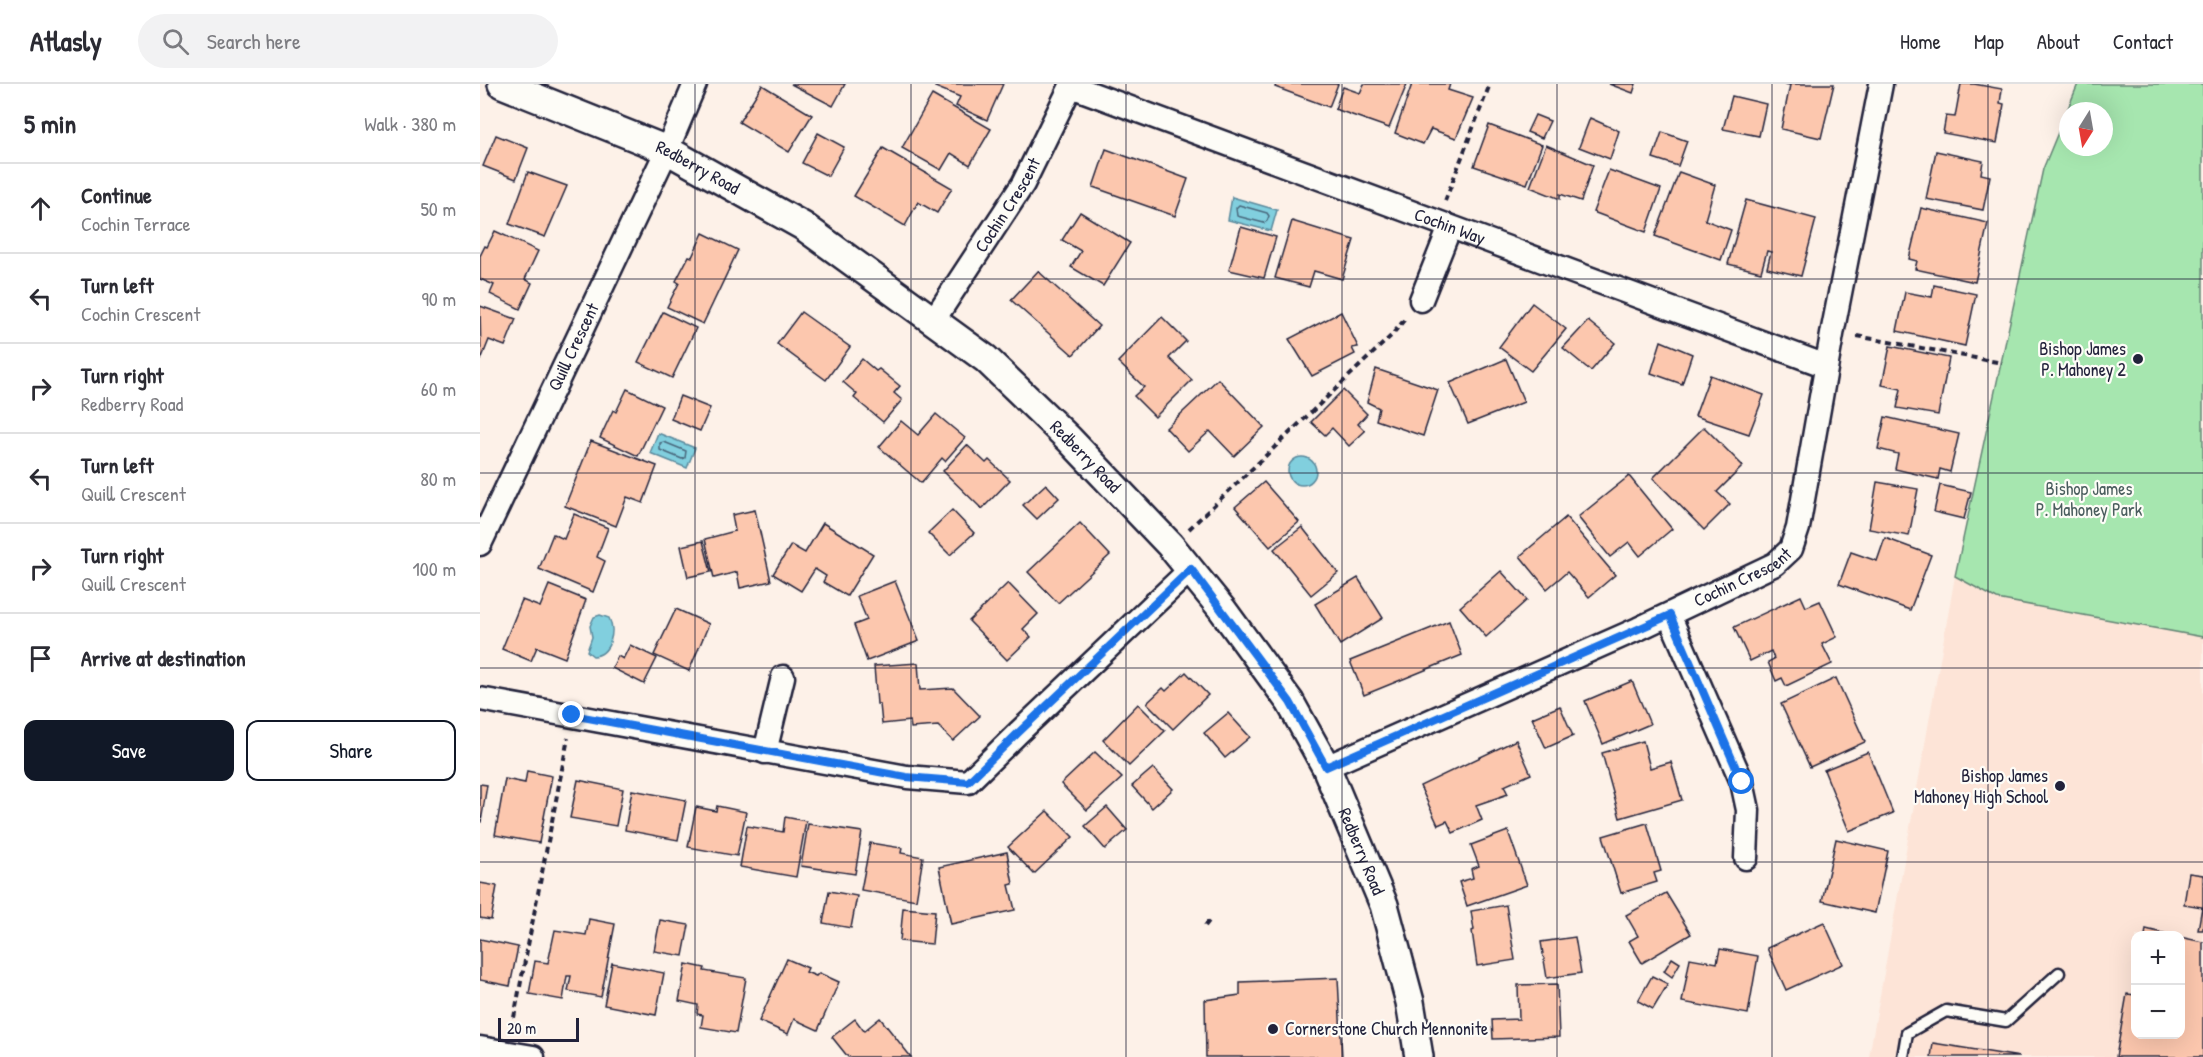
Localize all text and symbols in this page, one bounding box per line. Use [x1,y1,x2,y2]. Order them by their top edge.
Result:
search box [138,14,558,68]
text: Atlasly [30,22,102,60]
icon: search [159,25,192,58]
text: Search here [207,26,301,56]
text: Home [1900,27,1941,56]
text: Map [1974,27,2004,56]
text: About [2037,27,2080,56]
text: Contact [2113,27,2173,56]
north arrow [2059,102,2113,156]
text: 5 min [24,106,76,141]
text: Walk · 380 m [364,110,456,137]
street label: Redberry Road [653,134,744,200]
street label: Cochin Crescent [968,153,1046,257]
text: Continue [81,180,152,210]
icon: ahead [24,192,57,225]
text: 50 m [420,195,456,222]
street label: Cochin Way [1411,201,1489,251]
text: Cochin Terrace [81,210,191,237]
text: Turn left [81,270,154,300]
icon: left [24,282,57,315]
text: 90 m [422,285,456,312]
street label: Quill Crescent [541,298,605,395]
text: Cochin Crescent [81,300,200,327]
place label: Bishop James P. Mahoney 2 [2039,336,2127,382]
marker: Bishop James P. Mahoney 2 [2131,352,2145,366]
text: Turn right [81,360,164,390]
icon: right [24,372,57,405]
text: 60 m [421,375,456,402]
text: Redberry Road [81,390,183,417]
street label: Redberry Road [1045,414,1127,498]
text: Turn left [81,450,154,480]
icon: left [24,462,57,495]
text: 80 m [420,465,456,492]
park label: Bishop James P. Mahoney Park [2036,476,2143,522]
text: Quill Crescent [81,480,186,507]
text: Turn right [81,540,164,570]
street label: Cochin Crescent [1689,541,1798,613]
icon: right [24,552,57,585]
text: 100 m [413,555,456,582]
text: Quill Crescent [81,570,186,597]
icon: arrive [24,642,57,675]
text: Arrive at destination [81,643,246,673]
route end [558,701,584,727]
button: Save [24,720,234,781]
button: Share [246,720,456,781]
place label: Bishop James Mahoney High School [1914,763,2048,809]
route start [1728,768,1754,794]
marker: Bishop James Mahoney High School [2053,779,2067,793]
street label: Redberry Road [1333,804,1391,899]
map controls [2131,931,2185,1039]
button: + [2131,931,2185,985]
button: − [2131,985,2185,1039]
scale bar [498,1015,579,1042]
place label: Cornerstone Church Mennonite [1285,1016,1488,1041]
text: 20 m [507,1017,536,1039]
marker: Cornerstone Church Mennonite [1266,1022,1280,1036]

